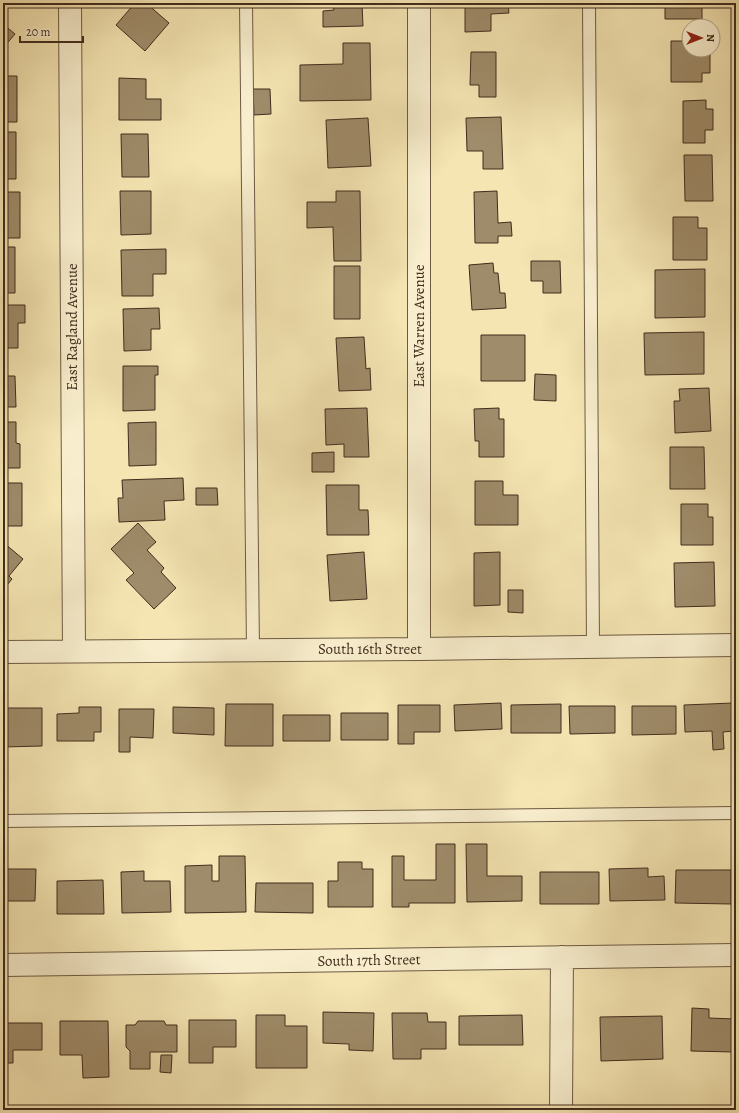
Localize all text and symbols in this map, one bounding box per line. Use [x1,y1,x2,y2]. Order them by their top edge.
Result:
scale bar [20,18,83,44]
north arrow [681,18,721,58]
text: 20 m [26,24,50,40]
text: N [703,34,718,42]
street label: East Ragland Avenue [62,263,82,391]
street label: East Warren Avenue [409,264,429,388]
street label: South 16th Street [318,639,422,659]
street label: South 17th Street [317,949,421,971]

